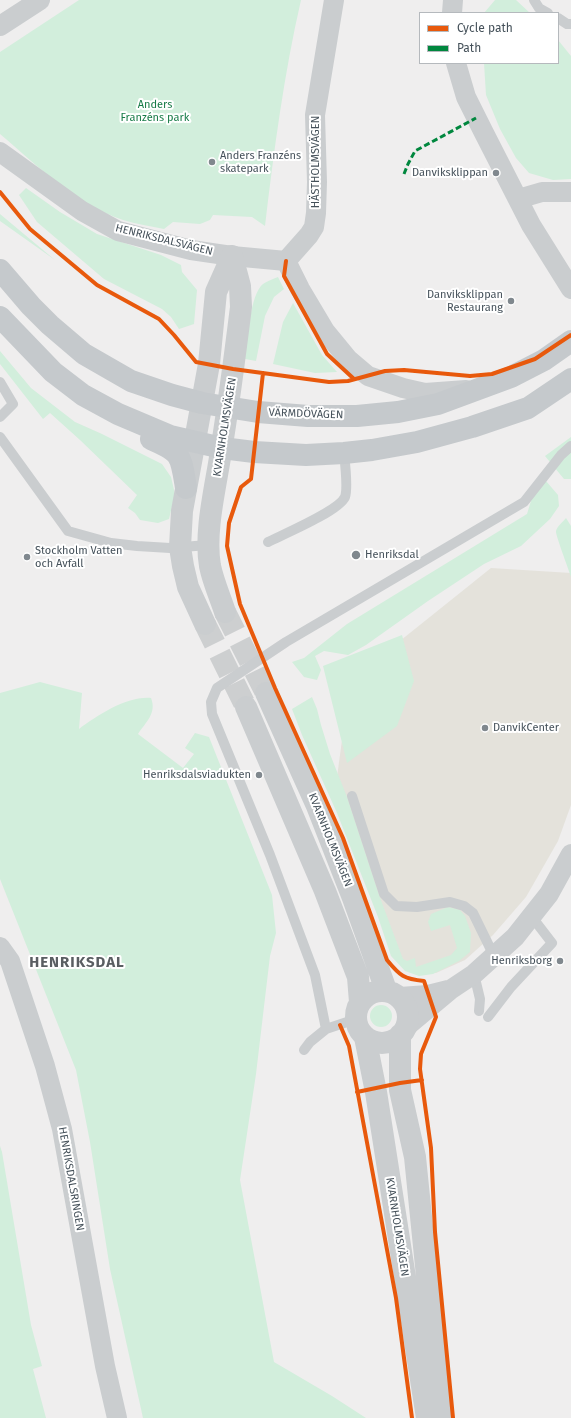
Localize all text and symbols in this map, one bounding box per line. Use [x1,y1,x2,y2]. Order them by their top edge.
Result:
legend [419,12,559,64]
text: Cycle path [457,21,513,35]
text: Path [457,41,481,55]
park label: Anders Franzéns park [121,98,189,124]
street label: HÄSTHOLMSVÄGEN [309,116,323,208]
place label: Anders Franzéns skatepark [220,149,301,175]
marker: Anders Franzéns skatepark [207,157,217,167]
place label: Danviksklippan [412,166,488,180]
marker: Danviksklippan [491,168,501,178]
street label: HENRIKSDALSVÄGEN [114,221,214,259]
place label: Danviksklippan Restaurang [427,288,503,314]
marker: Danviksklippan Restaurang [506,296,516,306]
street label: KVARNHOLMSVÄGEN [211,377,239,477]
street label: VÄRMDÖVÄGEN [268,406,344,422]
place label: Stockholm Vatten och Avfall [35,544,122,570]
place label: Henriksdal [365,548,419,562]
marker: Henriksdal [350,549,362,561]
marker: Stockholm Vatten och Avfall [22,552,32,562]
place label: DanvikCenter [493,721,559,735]
marker: DanvikCenter [480,723,490,733]
place label: Henriksdalsviadukten [143,768,251,782]
marker: Henriksdalsviadukten [254,770,264,780]
street label: KVARNHOLMSVÄGEN [305,791,355,889]
district label: HENRIKSDAL [29,954,125,972]
place label: Henriksborg [491,954,552,968]
marker: Henriksborg [555,956,565,966]
street label: HENRIKSDALSRINGEN [55,1126,87,1232]
street label: KVARNHOLMSVÄGEN [383,1177,411,1277]

